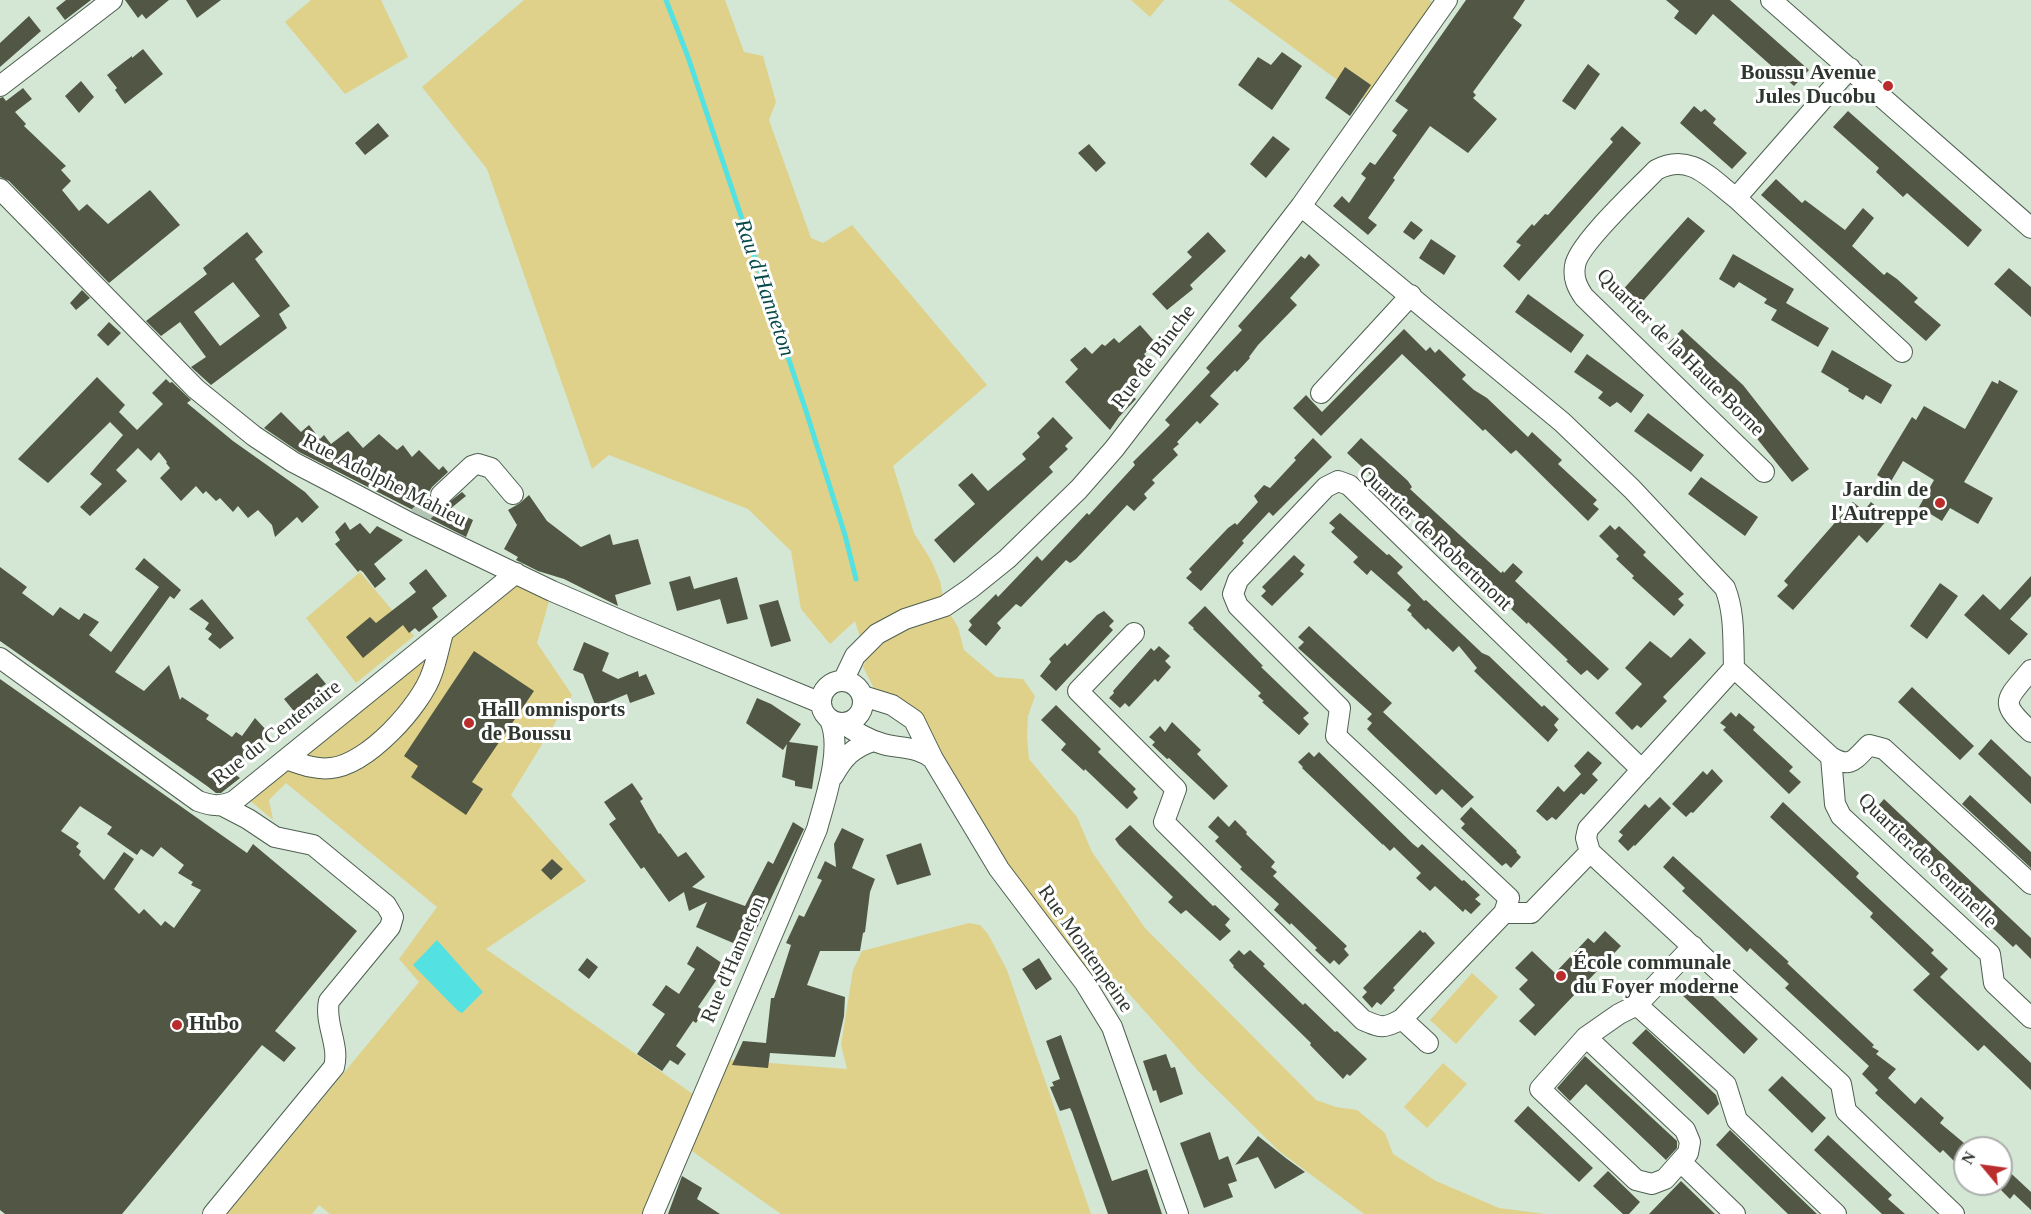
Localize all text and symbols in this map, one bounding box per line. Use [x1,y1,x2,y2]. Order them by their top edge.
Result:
place label: Boussu Avenue Jules Ducobu [1740,61,1876,111]
marker: Boussu Avenue Jules Ducobu [1881,79,1895,93]
water label: Rau d'Hanneton [728,216,800,360]
street label: Quartier de la Haute Borne [1591,264,1769,442]
street label: Rue de Binche [1107,300,1201,414]
street label: Rue Adolphe Mahieu [298,429,470,533]
street label: Quartier de Robertmont [1353,461,1517,617]
place label: Jardin de l'Autreppe [1832,478,1928,528]
marker: Jardin de l'Autreppe [1933,496,1947,510]
street label: Rue du Centenaire [208,675,346,791]
place label: Hall omnisports de Boussu [481,698,625,748]
marker: Hall omnisports de Boussu [462,716,476,730]
street label: Quartier de Sentinelle [1852,788,2002,934]
street label: Rue Montenpeine [1032,880,1138,1018]
street label: Rue d'Hanneton [696,893,772,1027]
place label: École communale du Foyer moderne [1573,951,1739,1001]
marker: École communale du Foyer moderne [1554,969,1568,983]
place label: Hubo [189,1012,239,1038]
marker: Hubo [170,1018,184,1032]
north arrow [1953,1136,2013,1196]
text: N [1958,1149,1979,1167]

